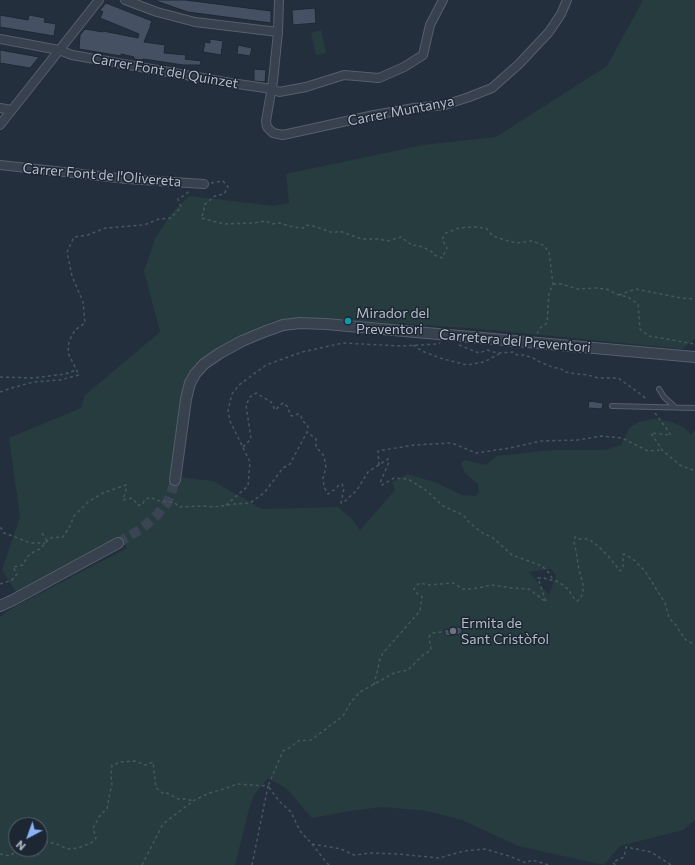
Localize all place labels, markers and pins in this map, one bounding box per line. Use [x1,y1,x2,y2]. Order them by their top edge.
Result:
place label: Mirador del Preventori [356,305,430,338]
marker: Mirador del Preventori [343,316,353,326]
place label: Ermita de Sant Cristòfol [461,615,549,648]
marker: Ermita de Sant Cristòfol [448,626,458,636]

